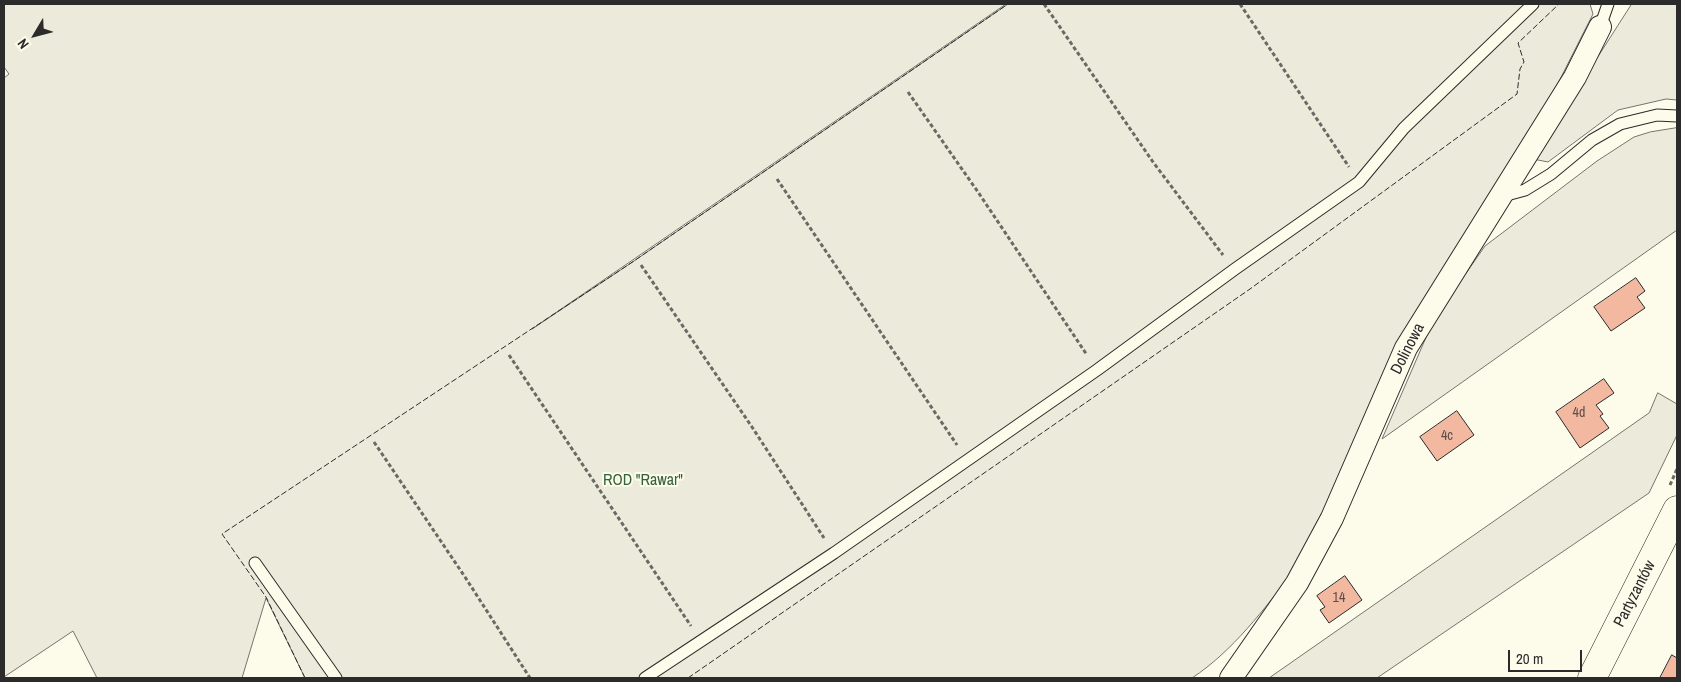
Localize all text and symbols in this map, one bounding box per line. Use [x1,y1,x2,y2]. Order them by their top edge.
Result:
north arrow [10,10,60,60]
text: N [13,35,33,53]
street label: Dolinowa [1387,320,1429,378]
house number: 4d [1573,405,1585,421]
house number: 4c [1441,428,1453,444]
park label: ROD "Rawar" [603,471,683,491]
street label: Partyzantów [1610,557,1660,631]
house number: 14 [1333,590,1345,606]
scale bar [1511,640,1585,672]
text: 20 m [1516,648,1543,669]

